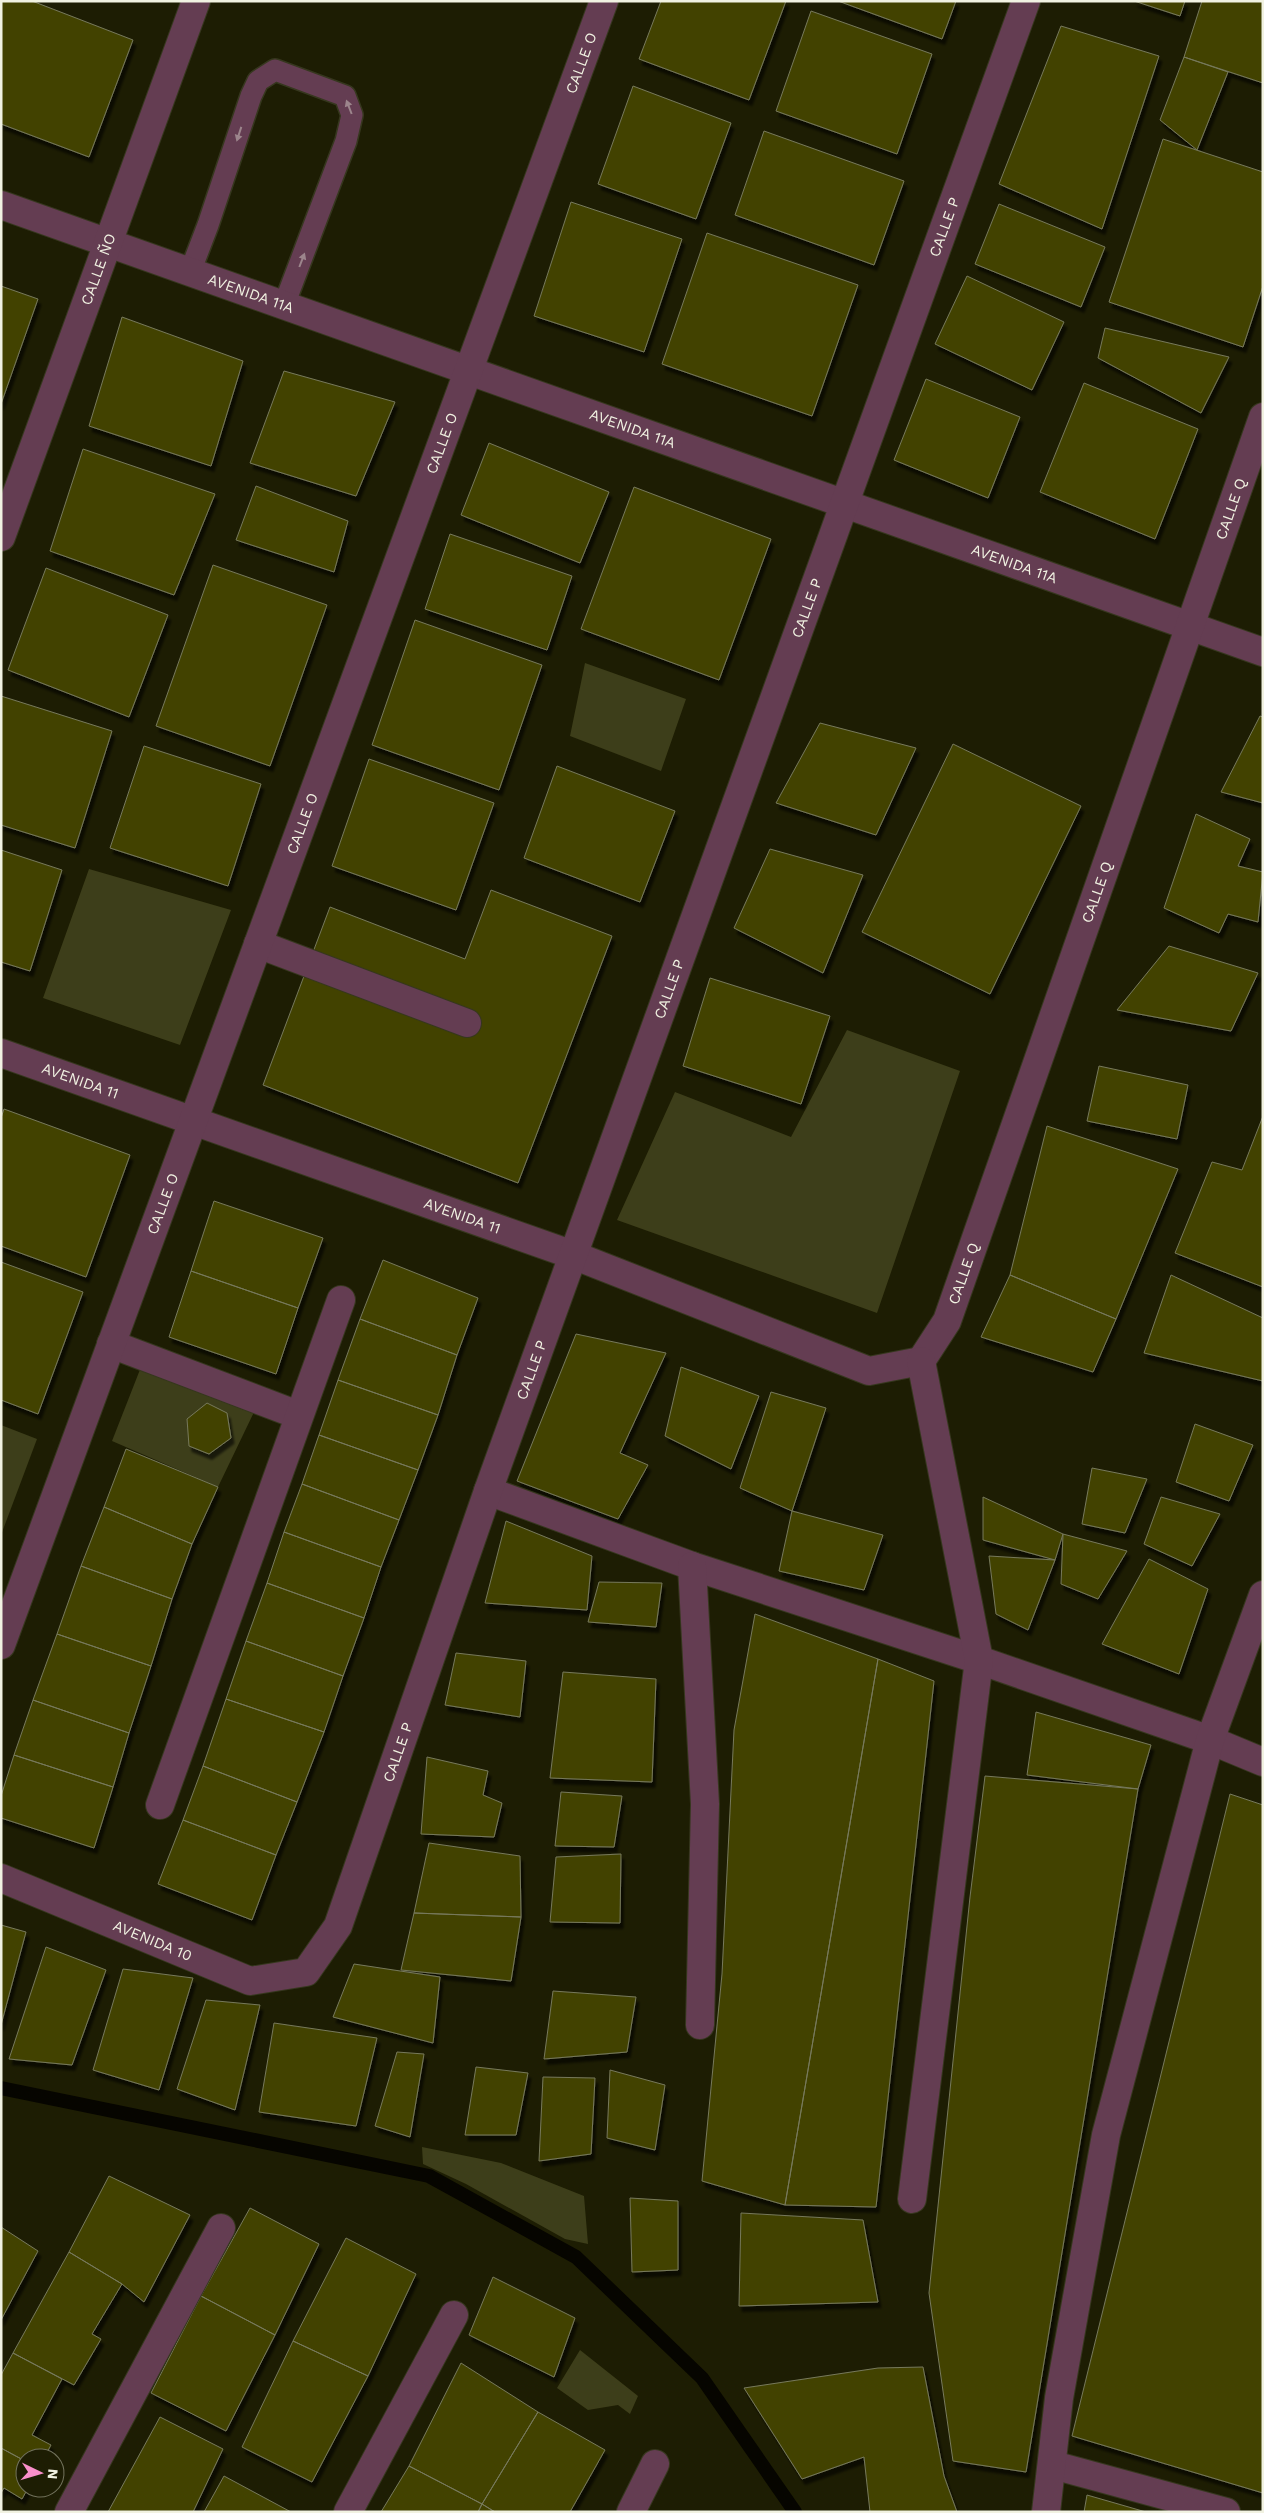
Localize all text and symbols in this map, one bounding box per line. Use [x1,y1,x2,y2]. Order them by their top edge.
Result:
street label: CALLE O [562,30,601,96]
one-way arrow [344,99,352,114]
one-way arrow [234,127,242,142]
street label: CALLE P [925,195,963,259]
street label: CALLE ÑO [77,231,120,308]
one-way arrow [298,252,306,267]
street label: AVENIDA 11A [205,270,296,317]
street label: AVENIDA 11A [587,405,678,452]
street label: CALLE O [422,410,461,476]
street label: CALLE Q [1212,476,1250,542]
street label: AVENIDA 11A [969,540,1060,587]
street label: CALLE P [788,576,826,640]
street label: CALLE O [283,790,322,857]
street label: CALLE Q [1078,859,1116,925]
street label: CALLE P [650,957,688,1021]
street label: AVENIDA 11 [39,1059,121,1103]
street label: CALLE O [143,1171,182,1237]
street label: AVENIDA 11 [421,1194,503,1238]
street label: CALLE Q [945,1240,983,1307]
street label: CALLE P [513,1338,551,1402]
street label: CALLE P [379,1720,417,1785]
street label: AVENIDA 10 [110,1916,195,1965]
north arrow [15,2448,65,2498]
text: N [45,2468,61,2480]

